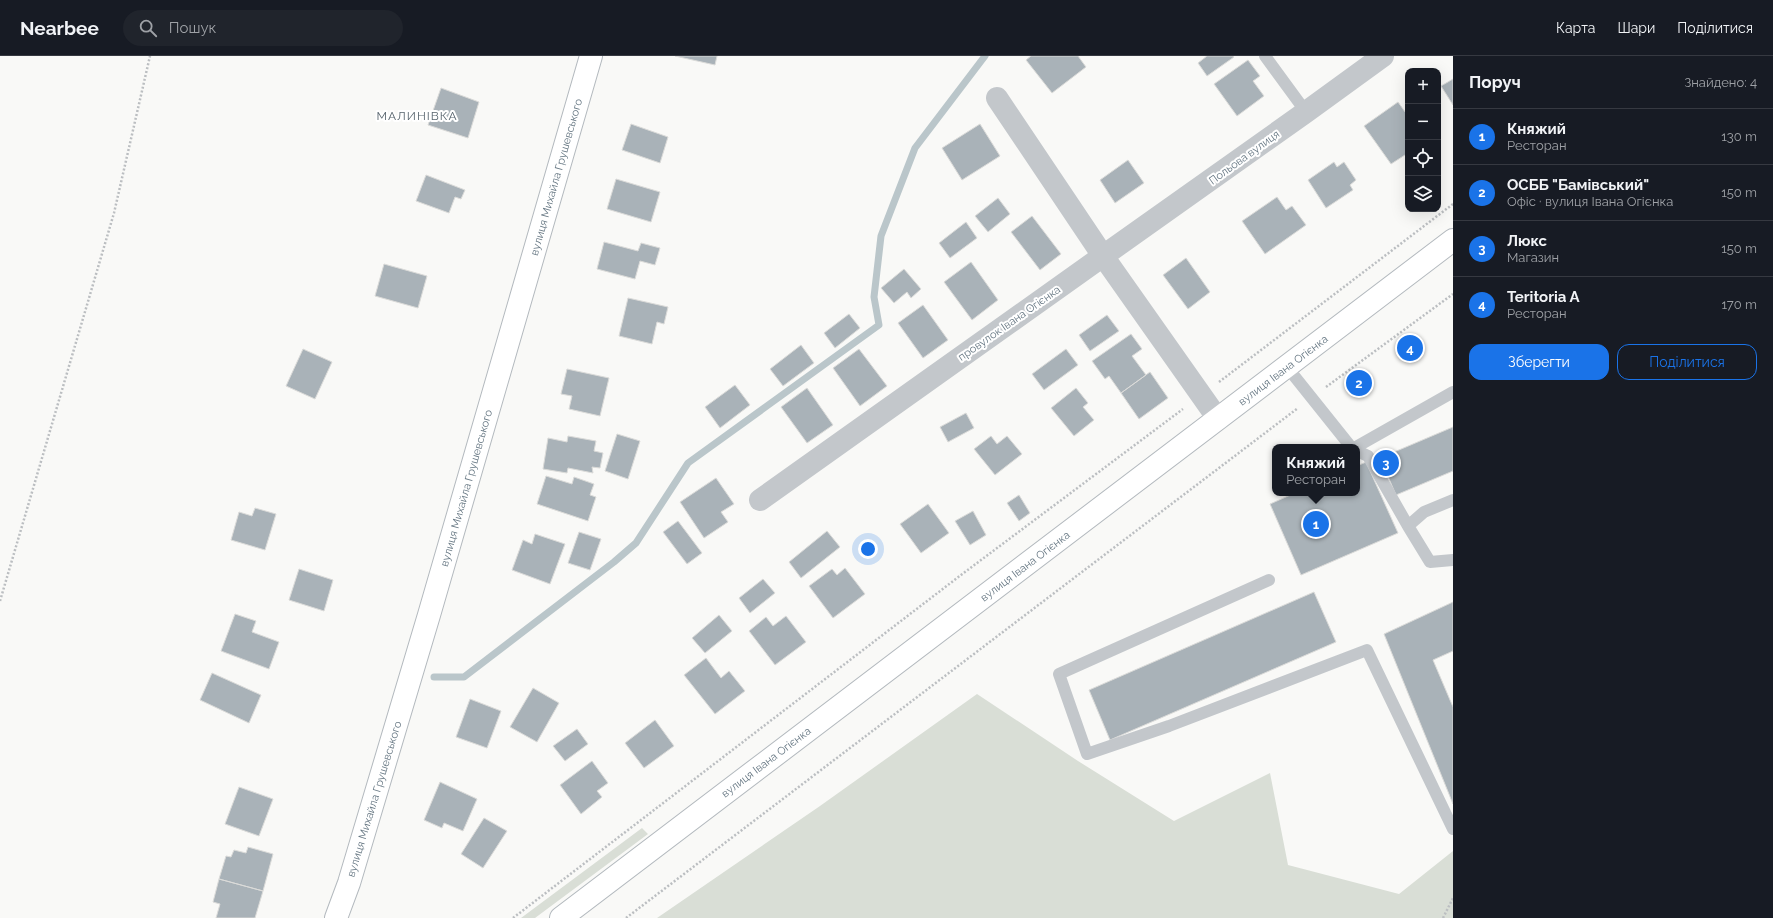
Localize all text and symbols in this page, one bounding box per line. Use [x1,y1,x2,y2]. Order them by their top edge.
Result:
search box [123,10,403,46]
text: Nearbee [20,17,99,39]
icon: search [137,17,159,39]
text: Пошук [169,19,216,37]
text: Карта [1556,20,1595,36]
text: Шари [1617,20,1655,36]
text: Поділитися [1677,20,1753,36]
map controls [1405,68,1441,212]
button: + [1405,68,1441,104]
text: Поруч [1469,72,1521,92]
text: Знайдено: 4 [1684,75,1757,90]
street label: вулиця Михайла Грушевського [528,97,585,257]
button: − [1405,104,1441,140]
district label: МАЛИНІВКА [376,109,458,123]
text: Княжий [1507,120,1566,138]
street label: Польова вулиця [1207,127,1282,187]
text: 1 [1479,129,1485,144]
text: 130 m [1721,129,1757,144]
text: Ресторан [1507,138,1566,153]
button: locate [1405,140,1441,176]
button: layers [1405,176,1441,212]
text: ОСББ "Бамівський" [1507,176,1649,194]
text: 2 [1478,185,1486,200]
text: 150 m [1721,185,1757,200]
text: Офіс · вулиця Івана Огієнка [1507,194,1673,209]
text: Люкс [1507,232,1547,250]
text: 3 [1478,241,1486,256]
text: 150 m [1721,241,1757,256]
text: Магазин [1507,250,1559,265]
street label: провулок Івана Огієнка [956,283,1063,364]
text: Teritoria A [1507,288,1580,306]
text: 4 [1478,297,1486,312]
text: 170 m [1721,297,1757,312]
text: Ресторан [1507,306,1566,321]
street label: вулиця Івана Огієнка [1236,333,1331,408]
pin: 4 [1397,333,1423,363]
button: Зберегти [1469,344,1609,380]
button: Поділитися [1617,344,1757,380]
pin: 2 [1346,368,1372,398]
street label: вулиця Михайла Грушевського [438,408,495,568]
popup [1272,444,1360,496]
pin: 3 [1373,448,1399,478]
text: Княжий [1286,454,1345,472]
text: Ресторан [1286,472,1346,487]
pin: 1 [1303,509,1329,539]
street label: вулиця Івана Огієнка [978,529,1073,604]
your location [858,539,878,559]
street label: вулиця Михайла Грушевського [345,719,405,879]
street label: вулиця Івана Огієнка [719,725,814,800]

